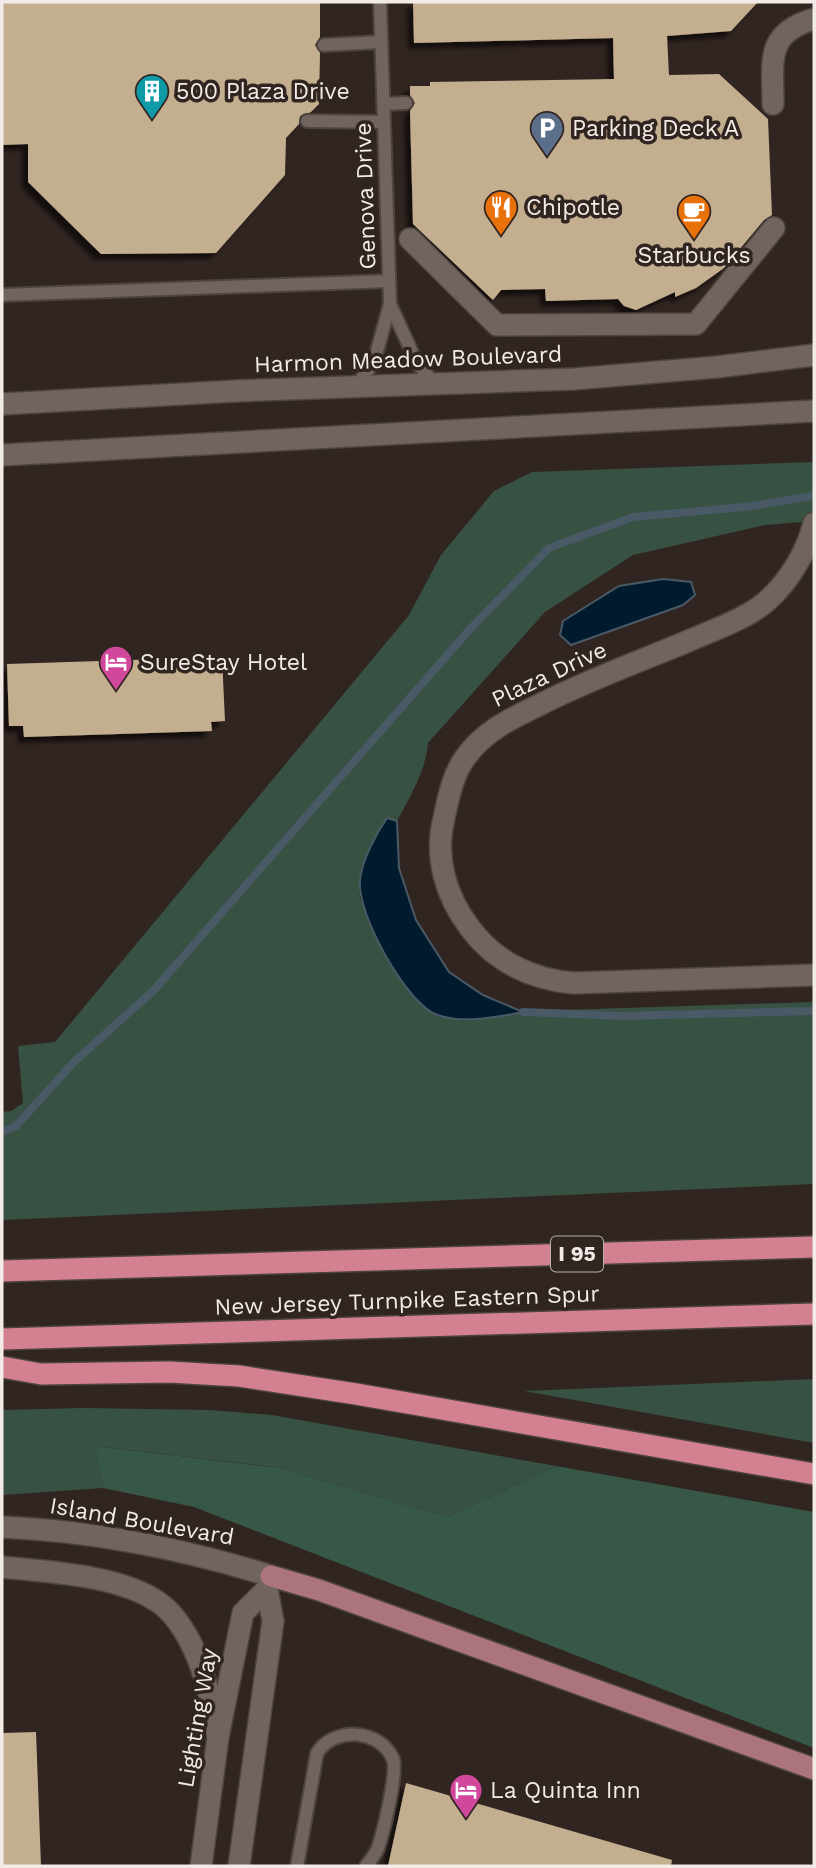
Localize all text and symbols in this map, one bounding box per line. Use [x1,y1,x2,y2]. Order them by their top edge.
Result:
building icon: 500 Plaza Drive [133,72,171,121]
place label: 500 Plaza Drive [176,78,350,105]
parking icon: Parking Deck A [528,109,566,158]
place label: Parking Deck A [572,115,739,142]
street label: Genova Drive [349,122,382,270]
restaurant icon: Chipotle [482,188,520,237]
cafe icon: Starbucks [675,192,713,241]
place label: Chipotle [526,194,620,221]
place label: Starbucks [637,242,751,269]
street label: Harmon Meadow Boulevard [254,341,563,378]
street label: Plaza Drive [487,636,611,713]
hotel icon: SureStay Hotel [97,643,135,692]
place label: SureStay Hotel [140,649,307,676]
road number: I 95 [551,1236,603,1272]
street label: New Jersey Turnpike Eastern Spur [214,1280,600,1321]
street label: Island Boulevard [48,1492,236,1551]
street label: Lighting Way [172,1646,223,1790]
hotel icon: La Quinta Inn [447,1771,485,1820]
place label: La Quinta Inn [490,1777,641,1804]

